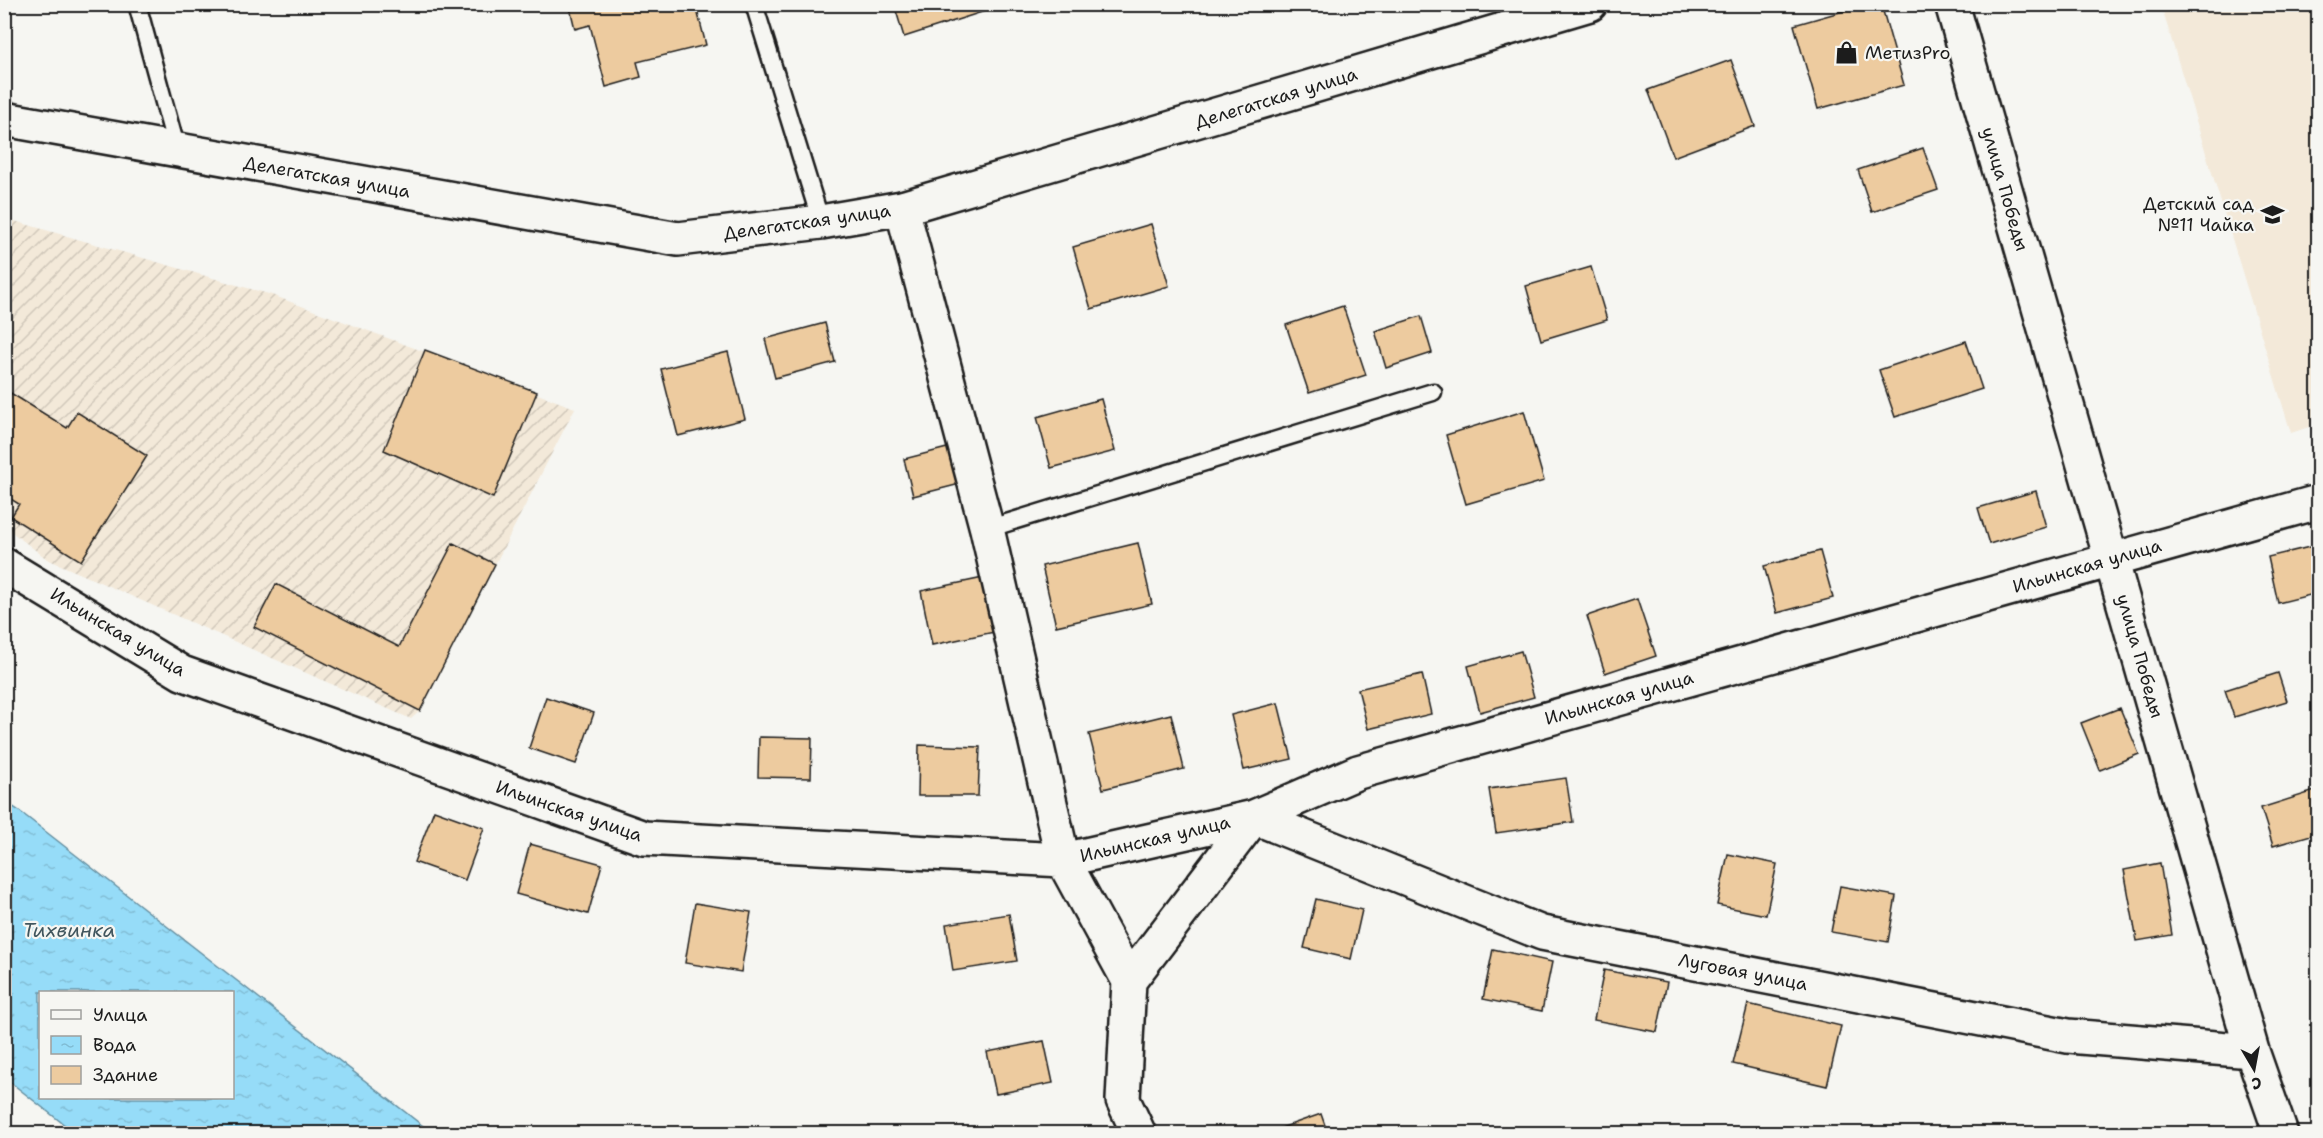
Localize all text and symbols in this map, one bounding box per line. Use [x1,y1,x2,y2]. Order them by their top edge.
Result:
shop icon: МетизPro [1834,40,1860,66]
place label: МетизPro [1865,41,1950,65]
street label: Делегатская улица [1192,62,1360,134]
street label: улица Победы [1976,124,2034,254]
street label: Делегатская улица [242,151,412,203]
place label: Детский сад №11 Чайка [2143,192,2255,237]
street label: Делегатская улица [722,198,892,246]
school or university icon: Детский сад №11 Чайка [2259,201,2285,227]
street label: Ильинская улица [2010,533,2164,599]
street label: Ильинская улица [46,582,190,682]
street label: улица Победы [2111,591,2169,721]
street label: Ильинская улица [1542,665,1696,731]
street label: Ильинская улица [492,775,646,847]
street label: Ильинская улица [1077,810,1233,868]
water label: Тихвинка [23,917,115,943]
street label: Луговая улица [1676,948,1810,996]
legend [39,991,234,1099]
text: Улица [93,1003,147,1027]
text: Вода [93,1033,136,1057]
north arrow [2224,1039,2284,1099]
text: Здание [93,1063,158,1087]
text: С [2250,1072,2263,1095]

